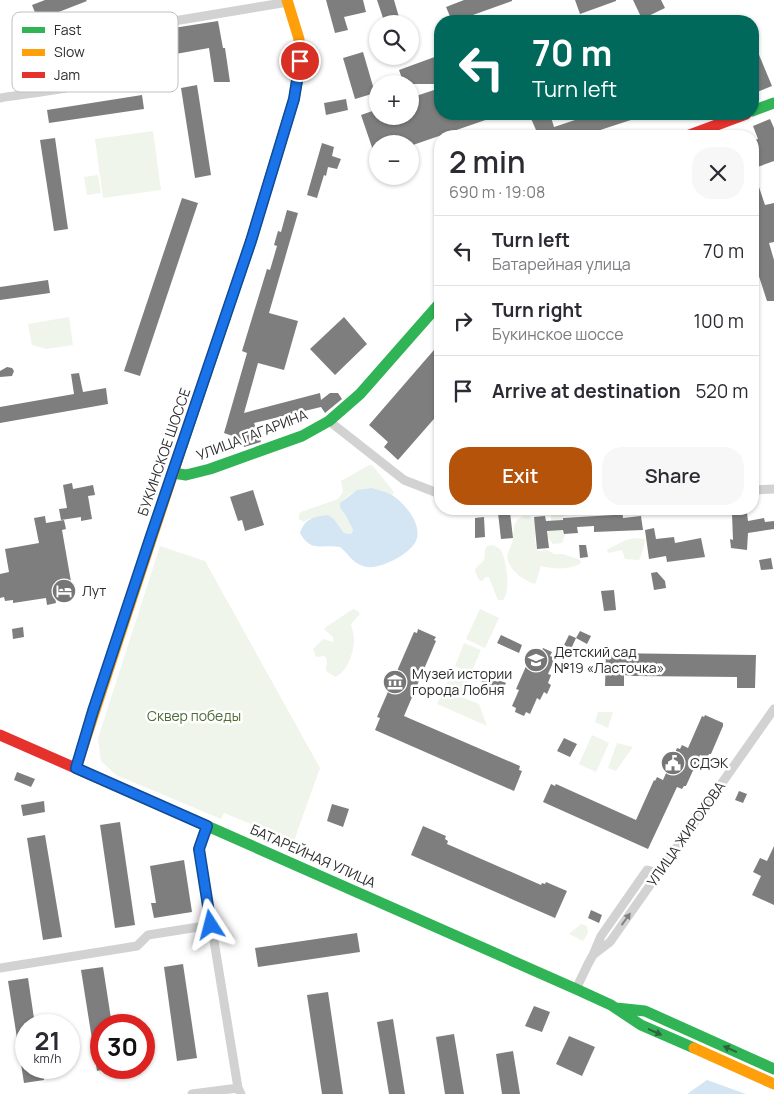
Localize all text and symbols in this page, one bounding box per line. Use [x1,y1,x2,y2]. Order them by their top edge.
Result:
legend [12,12,178,92]
map controls [369,15,419,185]
button: search [369,15,419,65]
text: Fast [54,20,82,39]
text: 70 m [532,29,612,77]
icon: left [449,35,514,100]
pin [279,40,321,82]
text: Slow [54,42,85,61]
icon: arrive [286,47,314,75]
text: Jam [54,65,80,84]
text: Turn left [532,74,617,104]
button: + [369,75,419,125]
button: − [369,135,419,185]
text: 2 min [449,141,525,182]
button: close [692,147,744,199]
text: 690 m · 19:08 [449,181,545,203]
text: Turn left [492,227,570,253]
icon: left [449,237,477,265]
text: 70 m [703,238,744,264]
text: Батарейная улица [492,253,631,275]
text: Turn right [492,297,582,323]
icon: right [449,307,477,335]
text: 100 m [693,308,744,334]
text: Букинское шоссе [492,323,624,345]
icon: arrive [449,377,477,405]
text: Arrive at destination [492,378,681,404]
text: 520 m [696,378,748,404]
street label: БУКИНСКОЕ ШОССЕ [133,385,194,518]
street label: УЛИЦА ГАГАРИНА [194,405,310,464]
button: Exit [449,447,592,505]
button: Share [602,447,744,505]
hotel icon: Лут [51,578,77,604]
place label: Лут [82,581,106,600]
place label: Детский сад №19 «Ласточка» [554,642,664,677]
school or university icon: Детский сад №19 «Ласточка» [523,647,549,673]
place label: Музей истории города Лобня [412,664,512,699]
museum icon: Музей истории города Лобня [382,669,408,695]
park label: Сквер победы [147,706,241,725]
public building icon: СДЭК [660,750,686,776]
place label: СДЭК [690,753,729,772]
street label: УЛИЦА ЖИРОХОВА [642,777,729,890]
street label: БАТАРЕЙНАЯ УЛИЦА [248,819,379,892]
position arrow [184,898,236,950]
one-way arrow [620,913,631,926]
speed limit sign: 30 [90,1014,155,1079]
text: 21 [35,1023,60,1058]
one-way arrow [648,1028,662,1036]
one-way arrow [722,1045,737,1053]
text: km/h [34,1050,61,1067]

